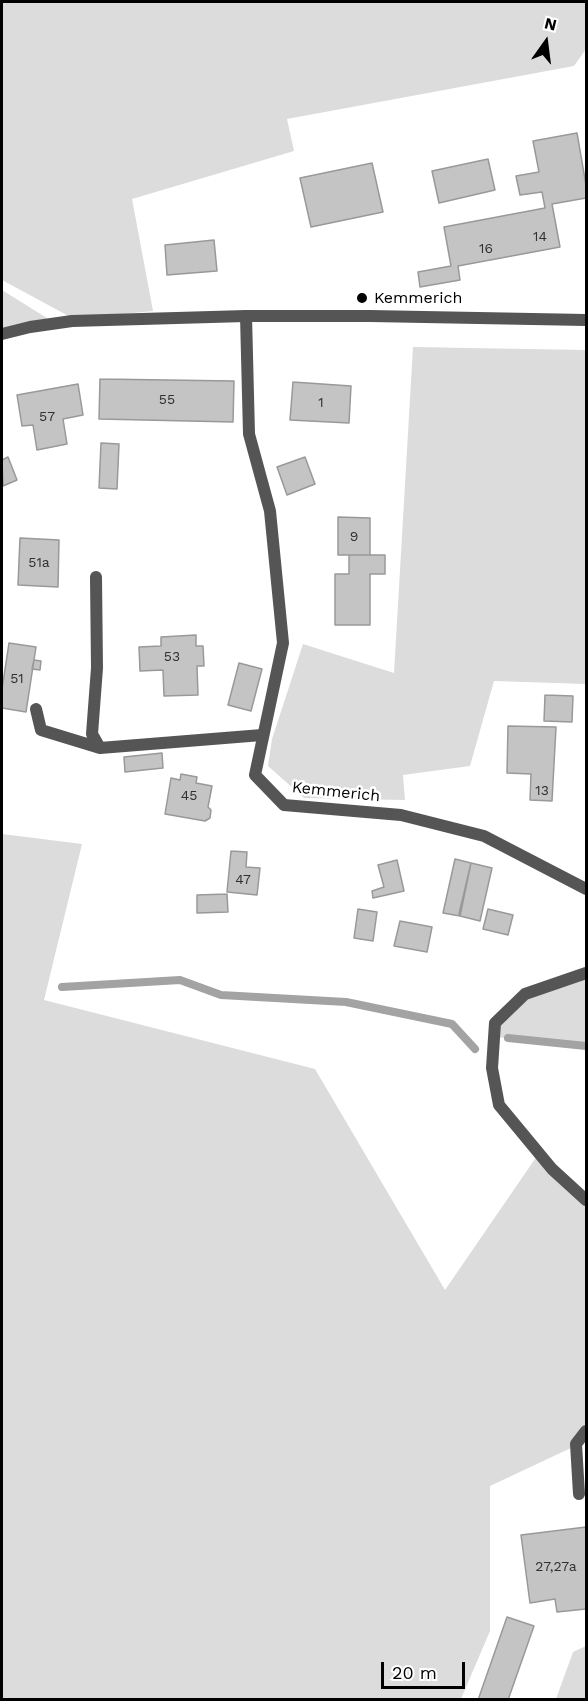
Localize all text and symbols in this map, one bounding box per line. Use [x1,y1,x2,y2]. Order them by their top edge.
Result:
north arrow [516,12,576,72]
text: N [542,13,559,35]
house number: 14 [533,229,547,245]
house number: 16 [479,241,493,257]
place label: Kemmerich [374,288,462,308]
marker: Kemmerich [355,291,369,305]
house number: 55 [159,392,175,408]
house number: 1 [318,395,324,411]
house number: 57 [39,409,55,425]
house number: 9 [350,529,358,545]
house number: 51a [28,555,50,571]
house number: 53 [164,649,180,665]
house number: 51 [10,671,24,687]
street label: Kemmerich [291,778,381,806]
house number: 13 [535,783,549,799]
house number: 45 [181,788,197,804]
house number: 47 [235,872,251,888]
house number: 27,27a [535,1559,577,1575]
scale bar [384,1650,468,1688]
text: 20 m [392,1662,437,1683]

